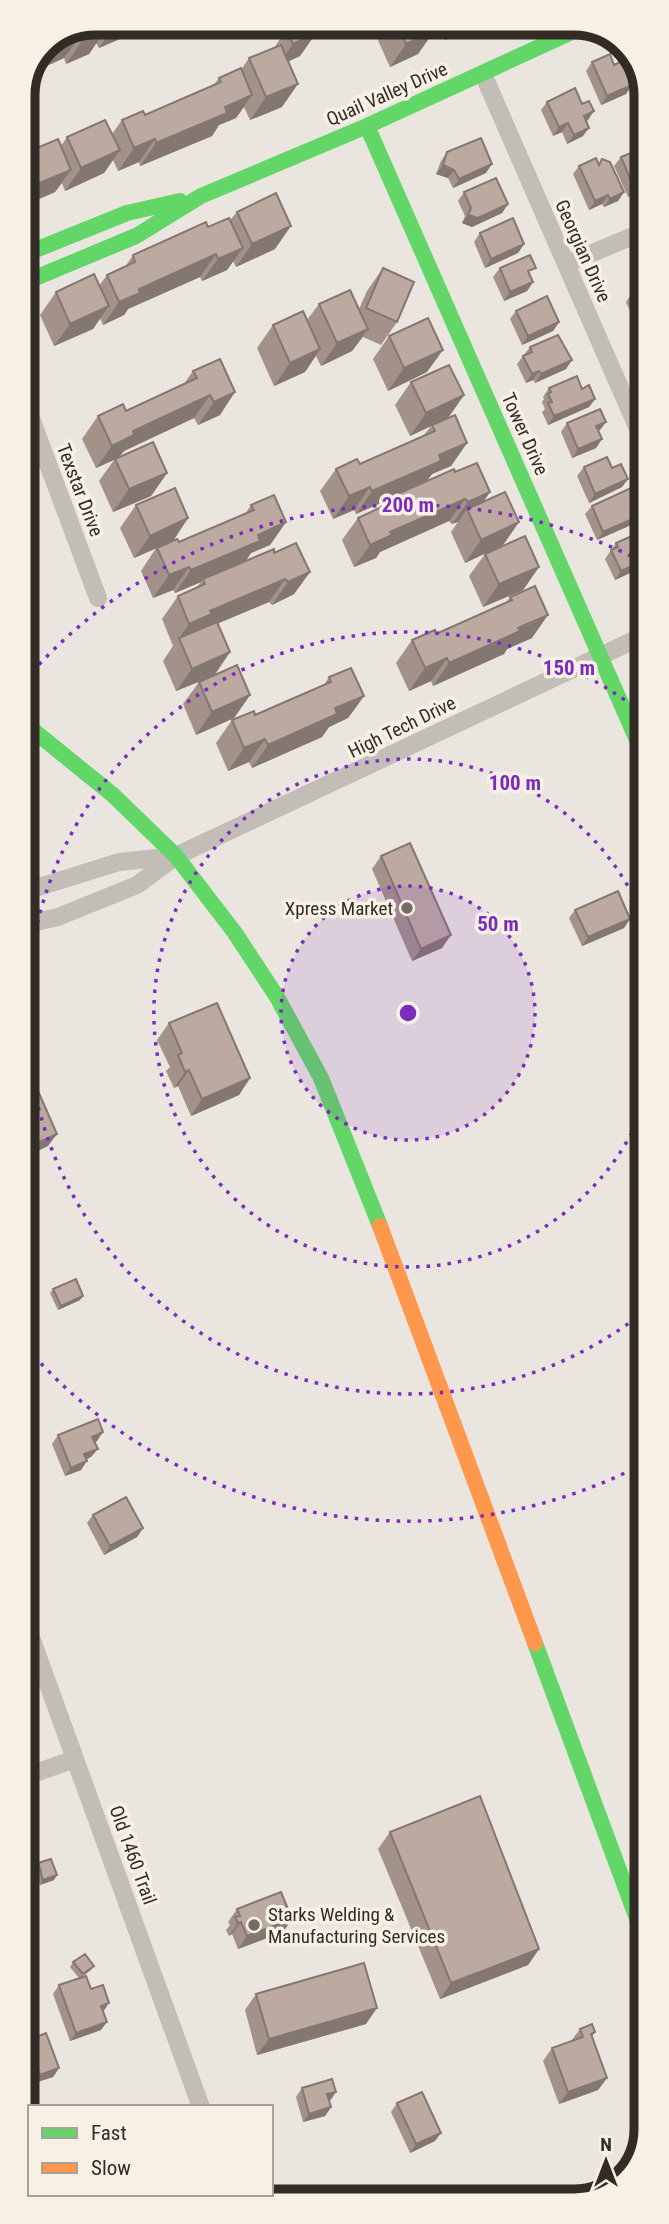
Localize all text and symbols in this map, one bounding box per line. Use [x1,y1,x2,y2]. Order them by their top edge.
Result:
street label: Quail Valley Drive [323,57,451,131]
street label: Georgian Drive [550,196,616,306]
street label: Tower Drive [497,389,553,479]
street label: Texstar Drive [52,440,108,540]
text: 200 m [382,493,434,517]
text: 150 m [543,656,595,680]
street label: High Tech Drive [344,691,460,763]
text: 100 m [489,771,541,795]
place label: Xpress Market [285,897,393,920]
marker: Xpress Market [399,900,415,916]
text: 50 m [477,912,519,936]
centre of rings [396,1001,420,1025]
street label: Old 1460 Trail [104,1802,162,1908]
place label: Starks Welding & Manufacturing Services [268,1903,445,1948]
marker: Starks Welding & Manufacturing Services [246,1917,262,1933]
legend [28,2105,273,2196]
text: Fast [91,2121,127,2145]
north arrow [571,2126,641,2196]
text: N [600,2133,612,2156]
text: Slow [91,2156,131,2180]

